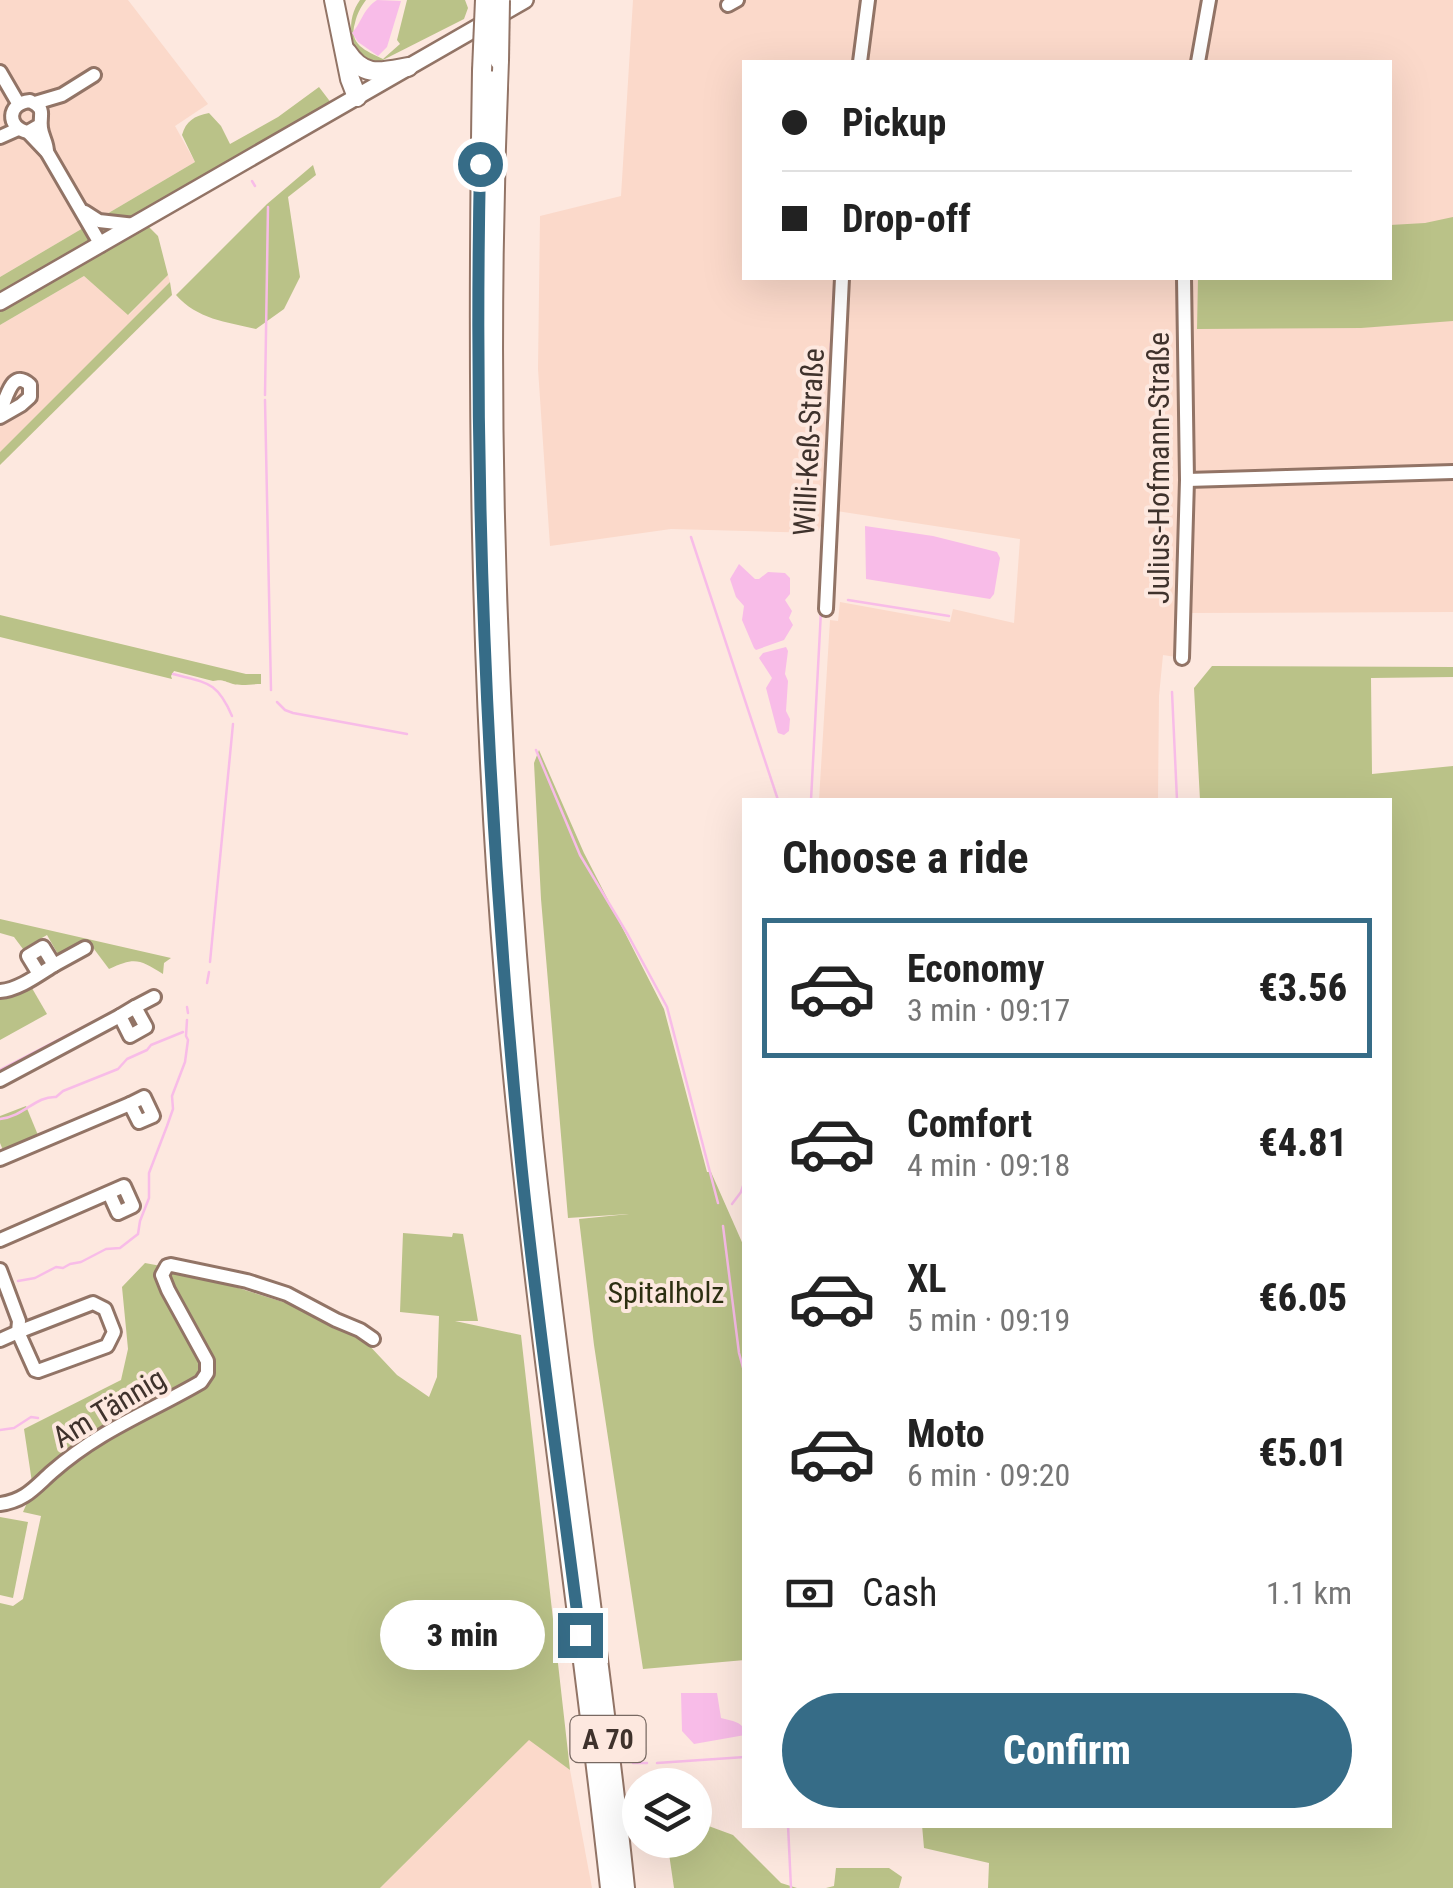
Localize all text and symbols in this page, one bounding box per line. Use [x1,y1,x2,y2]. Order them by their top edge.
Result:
text: Pickup [842,101,946,145]
route start [458,142,503,187]
text: Drop-off [842,197,971,241]
street label: Julius-Hofmann-Straße [1141,332,1176,604]
street label: Willi-Keß-Straße [786,347,831,537]
text: Choose a ride [782,831,1029,884]
icon: car [787,943,877,1033]
text: Economy [907,947,1044,991]
text: €3.56 [1258,966,1347,1010]
text: 3 min · 09:17 [907,991,1070,1029]
icon: car [787,1098,877,1188]
text: Comfort [907,1102,1032,1146]
text: €4.81 [1258,1121,1347,1165]
text: 4 min · 09:18 [907,1146,1070,1184]
icon: car [787,1253,877,1343]
text: XL [907,1257,946,1301]
park label: Spitalholz [608,1275,724,1310]
text: €6.05 [1258,1276,1347,1320]
text: 5 min · 09:19 [907,1301,1070,1339]
street label: Am Tännig [46,1360,171,1455]
icon: car [787,1408,877,1498]
text: Moto [907,1412,985,1456]
text: €5.01 [1258,1431,1347,1475]
text: 6 min · 09:20 [907,1456,1070,1494]
icon: cash [782,1566,837,1621]
text: Cash [862,1571,937,1615]
text: 1.1 km [1266,1574,1352,1612]
callout: 3 min [380,1600,545,1670]
route end [558,1613,603,1658]
text: 3 min [427,1616,498,1654]
button: Confirm [782,1693,1352,1808]
road number: A 70 [570,1716,646,1762]
map controls [622,1768,712,1858]
button: layers [622,1768,712,1858]

